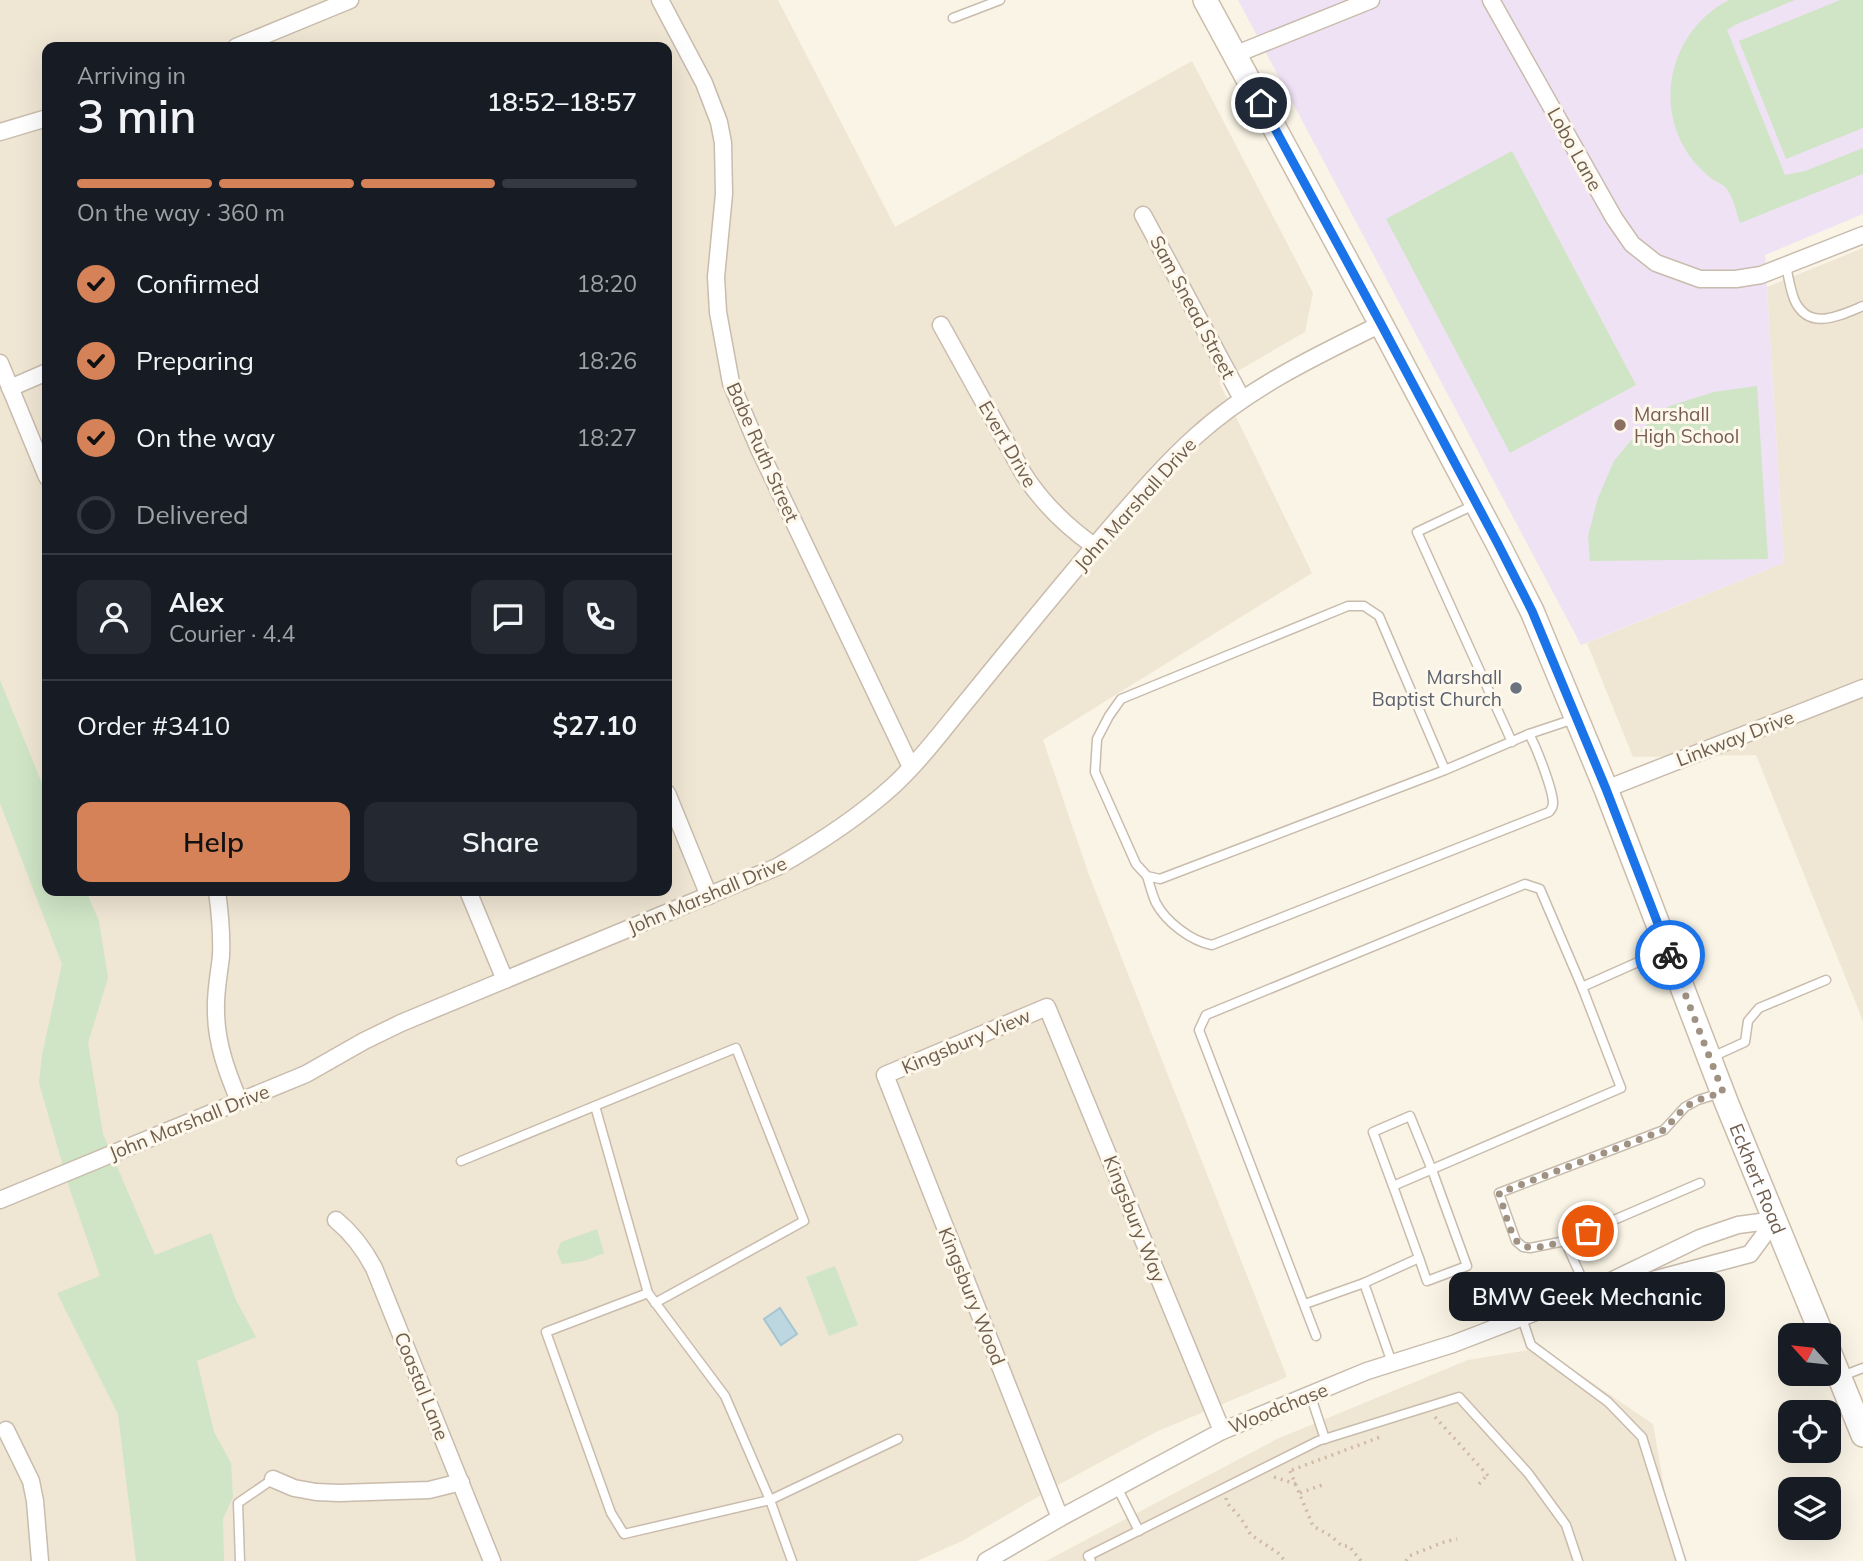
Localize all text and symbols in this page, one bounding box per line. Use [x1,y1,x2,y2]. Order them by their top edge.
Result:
text: Arriving in [77,61,186,90]
pin [1231,73,1291,133]
icon: home [1242,84,1280,122]
text: 18:52–18:57 [487,85,637,118]
text: 3 min [77,87,196,145]
street label: Lobo Lane [1542,103,1608,195]
text: On the way · 360 m [77,198,285,227]
street label: Sam Snead Street [1145,231,1241,383]
icon: check [77,265,115,303]
text: Confirmed [136,267,260,300]
text: 18:20 [577,269,637,298]
icon: check [77,342,115,380]
text: Preparing [136,344,254,377]
text: 18:26 [577,346,637,375]
street label: Babe Ruth Street [721,378,805,526]
street label: Evert Drive [974,396,1042,492]
place label: Marshall High School [1634,402,1739,448]
marker: Marshall High School [1612,417,1628,433]
icon: check [77,419,115,457]
text: On the way [136,421,275,454]
text: 18:27 [577,423,637,452]
street label: John Marshall Drive [1069,433,1201,575]
text: Delivered [136,498,249,531]
button: person [77,580,151,654]
button: chat [471,580,545,654]
button: phone [563,580,637,654]
text: Alex [169,586,224,619]
text: Courier · 4.4 [169,619,295,648]
place label: Marshall Baptist Church [1372,665,1502,711]
marker: Marshall Baptist Church [1508,680,1524,696]
street label: Linkway Drive [1673,705,1797,771]
text: Order #3410 [77,709,230,742]
text: $27.10 [553,709,637,742]
button: Help [77,802,350,882]
button: Share [364,802,637,882]
street label: John Marshall Drive [624,851,790,939]
courier [1635,920,1705,990]
icon: bike [1651,936,1689,974]
street label: Kingsbury View [898,1003,1034,1079]
street label: John Marshall Drive [105,1079,273,1165]
street label: Eckhert Road [1724,1120,1791,1238]
street label: Kingsbury Way [1099,1152,1171,1286]
pin [1558,1201,1618,1261]
icon: bag [1569,1212,1607,1250]
street label: Kingsbury Wood [933,1224,1011,1368]
callout: BMW Geek Mechanic [1450,1273,1726,1322]
text: BMW Geek Mechanic [1472,1282,1702,1311]
north arrow [1778,1323,1841,1386]
map controls [1778,1323,1841,1540]
street label: Coastal Lane [389,1328,455,1444]
street label: Woodchase [1225,1377,1331,1439]
button: locate [1778,1400,1841,1463]
button: layers [1778,1477,1841,1540]

